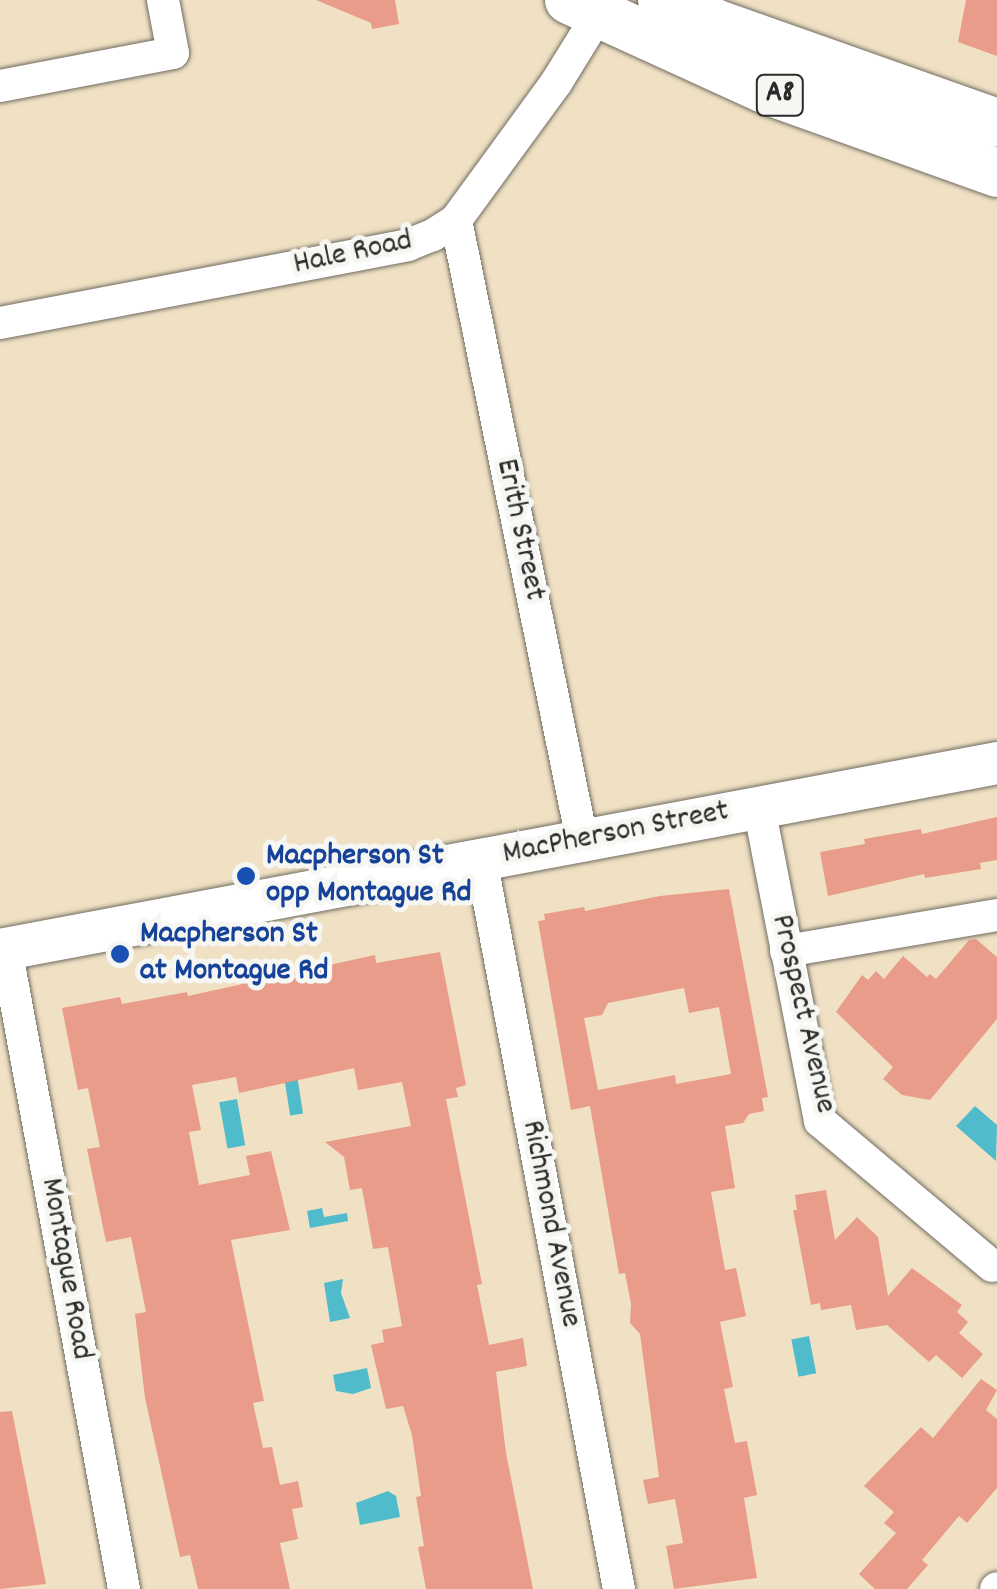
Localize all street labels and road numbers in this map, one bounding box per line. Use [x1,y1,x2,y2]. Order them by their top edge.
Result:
road number: A8 [755,70,805,120]
street label: Hale Road [290,223,416,285]
street label: Erith Street [485,456,553,604]
street label: MacPherson Street [500,793,732,875]
street label: Prospect Avenue [761,911,843,1117]
street label: Richmond Avenue [511,1117,589,1331]
street label: Montague Road [30,1175,100,1363]

